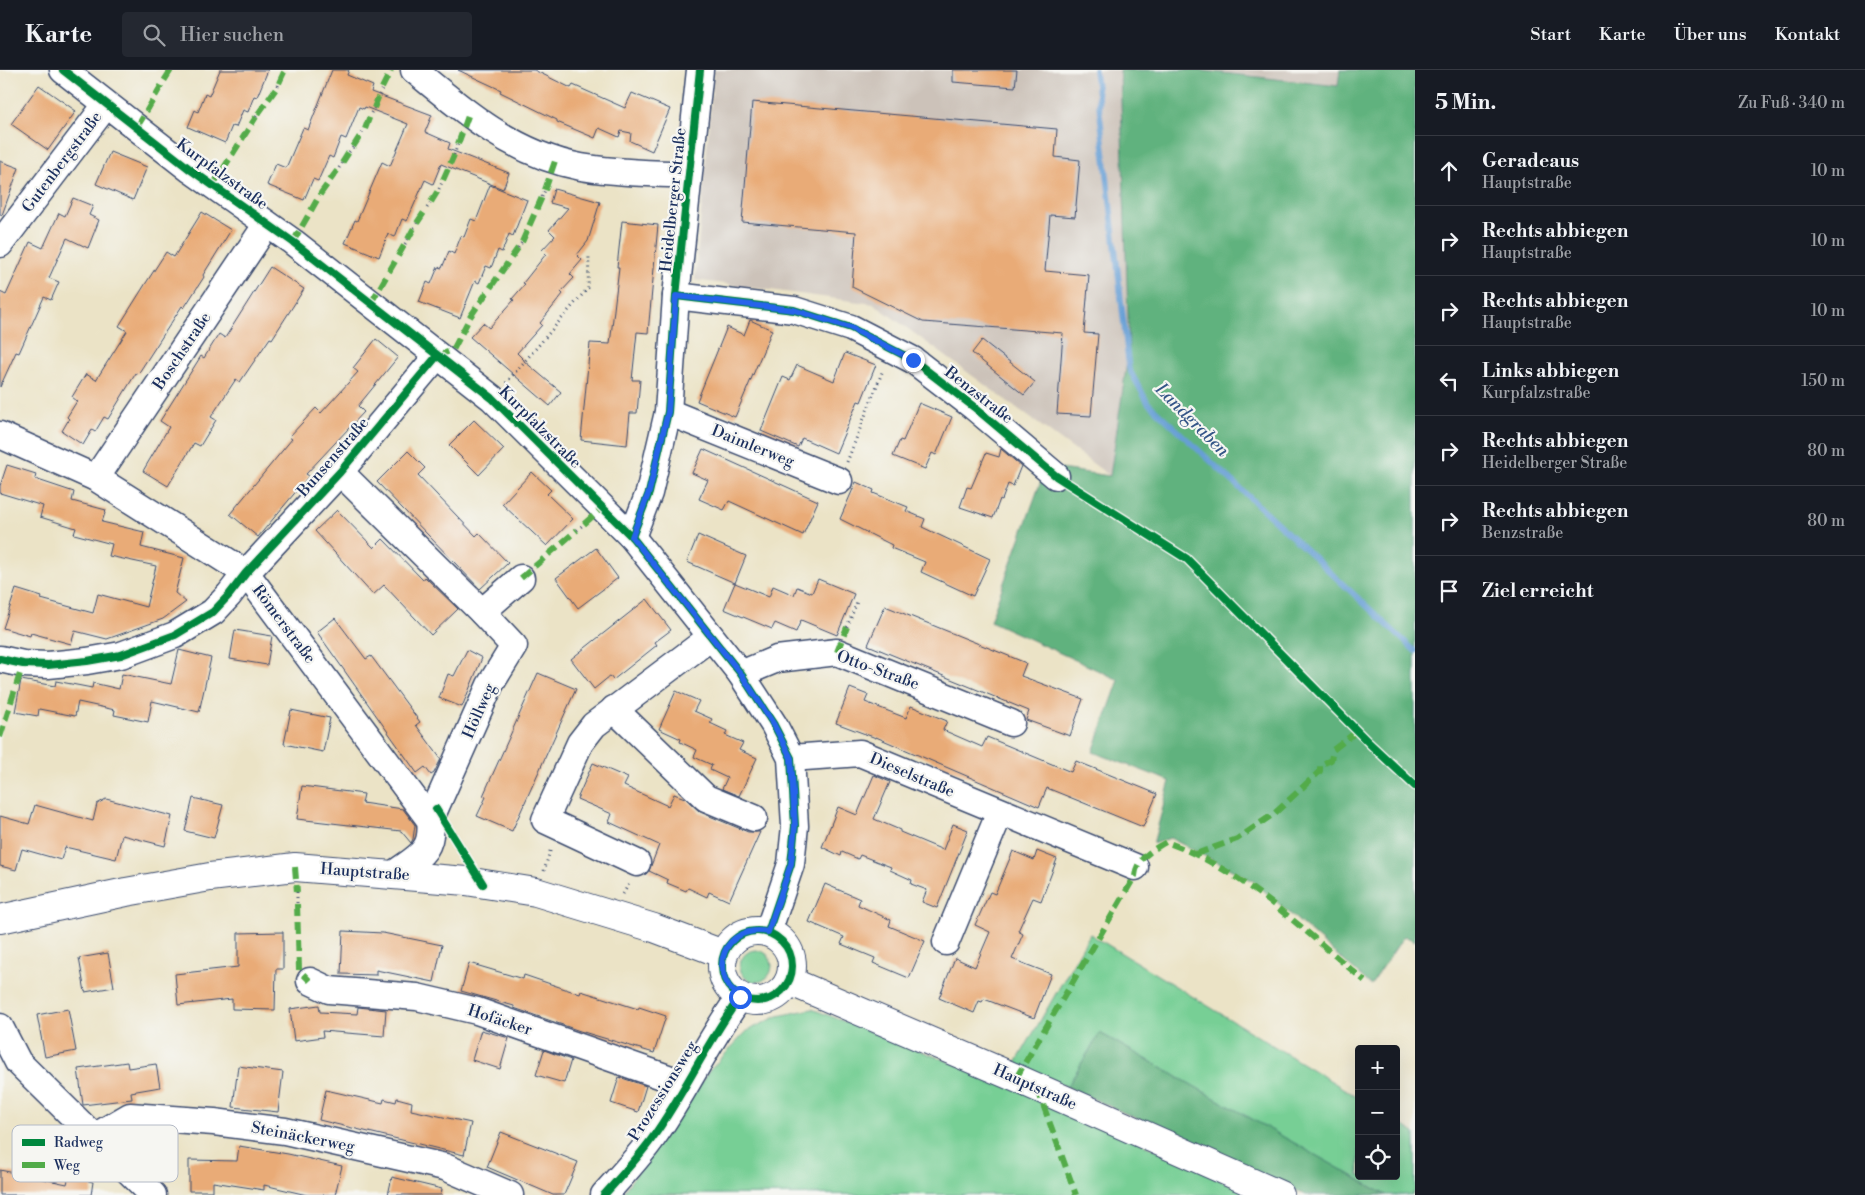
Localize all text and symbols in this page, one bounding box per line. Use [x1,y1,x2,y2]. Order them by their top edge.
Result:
search box [122,12,472,57]
text: Karte [25,20,92,50]
icon: search [140,21,168,49]
text: Hier suchen [180,23,284,47]
text: Start [1530,23,1571,46]
text: Karte [1599,23,1646,46]
text: Über uns [1674,23,1747,46]
text: Kontakt [1775,23,1840,46]
text: 5 Min. [1435,90,1496,116]
text: Zu Fuß · 340 m [1738,93,1845,113]
street label: Gutenbergstraße [18,108,106,216]
street label: Heidelberger Straße [655,127,691,273]
street label: Kurpfalzstraße [172,134,272,214]
text: Geradeaus [1482,149,1579,173]
icon: ahead [1435,157,1463,185]
text: 10 m [1811,161,1845,181]
text: Hauptstraße [1482,173,1572,193]
text: Rechts abbiegen [1482,219,1628,243]
icon: right [1435,227,1463,255]
text: 10 m [1811,231,1845,251]
text: Hauptstraße [1482,243,1572,263]
text: Rechts abbiegen [1482,289,1628,313]
icon: right [1435,297,1463,325]
text: 10 m [1811,301,1845,321]
street label: Boschstraße [148,308,215,395]
text: Hauptstraße [1482,313,1572,333]
route end [902,349,925,372]
text: Links abbiegen [1482,359,1619,383]
street label: Benzstraße [940,361,1017,428]
icon: left [1435,367,1463,395]
text: 150 m [1801,371,1845,391]
water label: Landgraben [1149,377,1234,462]
street label: Kurpfalzstraße [495,382,585,472]
text: Kurpfalzstraße [1482,383,1591,403]
street label: Bunsenstraße [292,413,373,502]
street label: Daimlerweg [709,420,798,472]
text: Rechts abbiegen [1482,429,1628,453]
icon: right [1435,437,1463,465]
text: 80 m [1807,441,1845,461]
text: Heidelberger Straße [1482,453,1627,473]
text: Rechts abbiegen [1482,499,1628,523]
icon: right [1435,507,1463,535]
text: 80 m [1807,511,1845,531]
text: Benzstraße [1482,523,1563,543]
icon: arrive [1435,577,1463,605]
text: Ziel erreicht [1482,579,1593,603]
street label: Römerstraße [248,581,320,667]
street label: Otto-Straße [834,646,922,694]
street label: Höllweg [458,680,500,742]
street label: Dieselstraße [866,748,958,802]
street label: Hauptstraße [320,859,410,885]
route start [729,986,752,1009]
street label: Hofäcker [465,1000,535,1040]
street label: Prozessionsweg [624,1036,702,1145]
map controls [1355,1045,1400,1180]
button: + [1355,1045,1400,1090]
street label: Hauptstraße [990,1060,1080,1114]
button: − [1355,1090,1400,1135]
street label: Steinäckerweg [250,1117,357,1157]
legend [12,1125,178,1182]
text: Radweg [54,1134,104,1152]
button: locate [1355,1135,1400,1180]
text: Weg [53,1157,81,1175]

